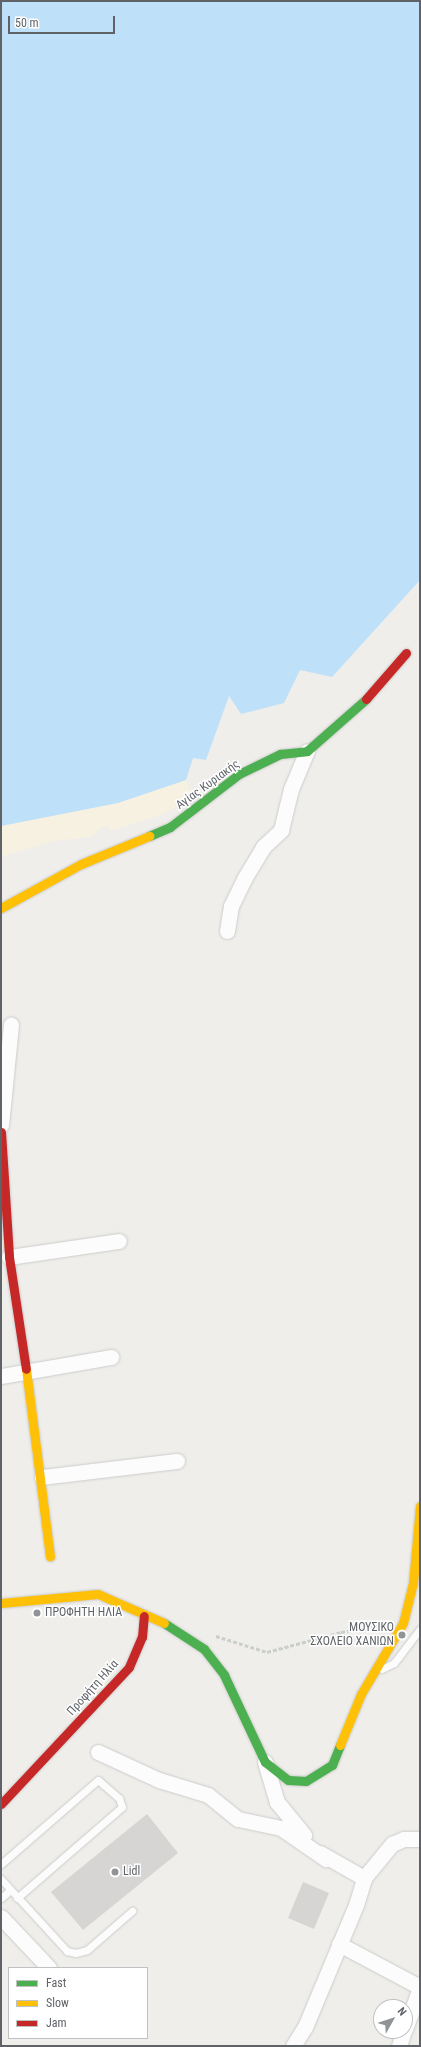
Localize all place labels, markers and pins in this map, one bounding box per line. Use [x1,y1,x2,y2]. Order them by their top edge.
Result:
place label: ΠΡΟΦΗΤΗ ΗΛΙΑ [45,1606,122,1620]
marker: ΠΡΟΦΗΤΗ ΗΛΙΑ [32,1608,42,1618]
place label: ΜΟΥΣΙΚΟ ΣΧΟΛΕΙΟ ΧΑΝΙΩΝ [310,1621,394,1649]
marker: ΜΟΥΣΙΚΟ ΣΧΟΛΕΙΟ ΧΑΝΙΩΝ [397,1630,407,1640]
place label: Lidl [123,1865,140,1879]
marker: Lidl [110,1867,120,1877]

